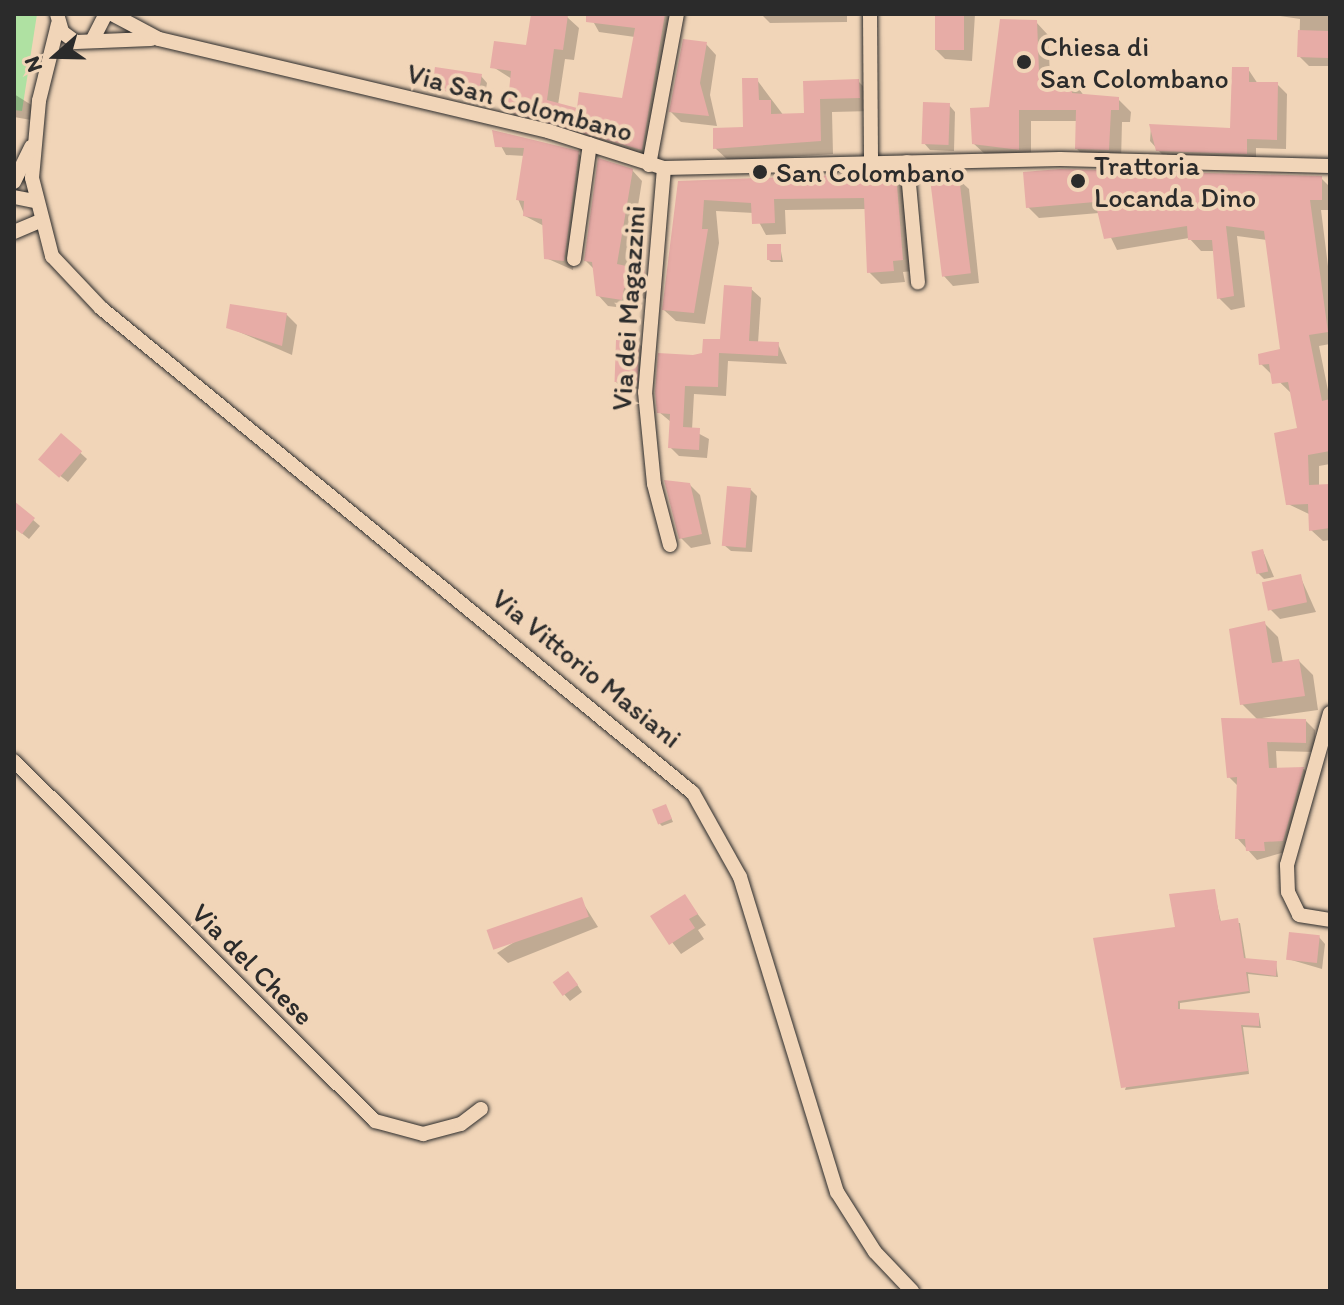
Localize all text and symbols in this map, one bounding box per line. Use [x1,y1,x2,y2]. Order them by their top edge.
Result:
north arrow [16,16,96,96]
place label: Chiesa di San Colombano [1040,29,1229,95]
text: N [18,53,48,76]
marker: Chiesa di San Colombano [1015,53,1033,71]
street label: Via San Colombano [403,56,637,148]
place label: Trattoria Locanda Dino [1094,148,1256,214]
place label: San Colombano [776,155,965,189]
marker: San Colombano [751,163,769,181]
marker: Trattoria Locanda Dino [1069,172,1087,190]
street label: Via dei Magazzini [604,204,652,412]
street label: Via Vittorio Masiani [486,582,688,754]
street label: Via del Chese [185,896,321,1032]

